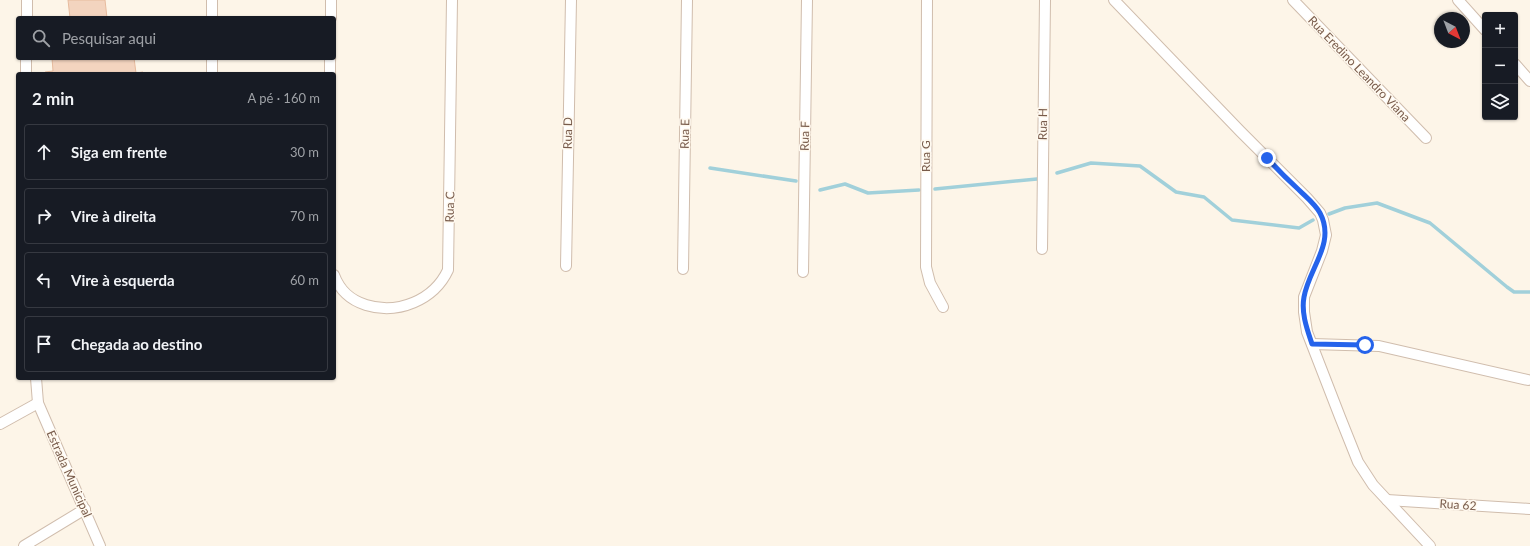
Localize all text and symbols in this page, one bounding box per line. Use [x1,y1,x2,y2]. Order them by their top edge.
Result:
north arrow [1434,12,1470,48]
map controls [1482,12,1518,120]
button: + [1482,12,1518,48]
street label: Rua Eredino Leandro Viana [1305,13,1414,125]
search box [16,16,336,60]
icon: search [30,27,52,49]
text: Pesquisar aqui [62,29,156,47]
button: − [1482,48,1518,84]
button: layers [1482,84,1518,120]
text: 2 min [32,88,74,109]
text: A pé · 160 m [247,90,320,106]
street label: Rua H [1035,108,1050,140]
street label: Rua D [560,117,575,149]
street label: Rua E [677,119,692,149]
street label: Rua F [797,121,812,151]
street label: Rua G [918,140,933,172]
icon: ahead [33,141,55,163]
text: Siga em frente [71,143,167,161]
text: 30 m [290,144,319,160]
route end [1258,149,1276,167]
street label: Rua C [442,191,457,223]
icon: right [33,205,55,227]
text: Vire à direita [71,207,156,225]
text: 70 m [290,208,319,224]
icon: left [33,269,55,291]
text: Vire à esquerda [71,271,175,289]
text: 60 m [290,272,319,288]
icon: arrive [33,333,55,355]
text: Chegada ao destino [71,335,202,353]
route start [1356,336,1374,354]
street label: Estrada Municipal [44,428,95,520]
street label: Rua 62 [1439,496,1477,513]

